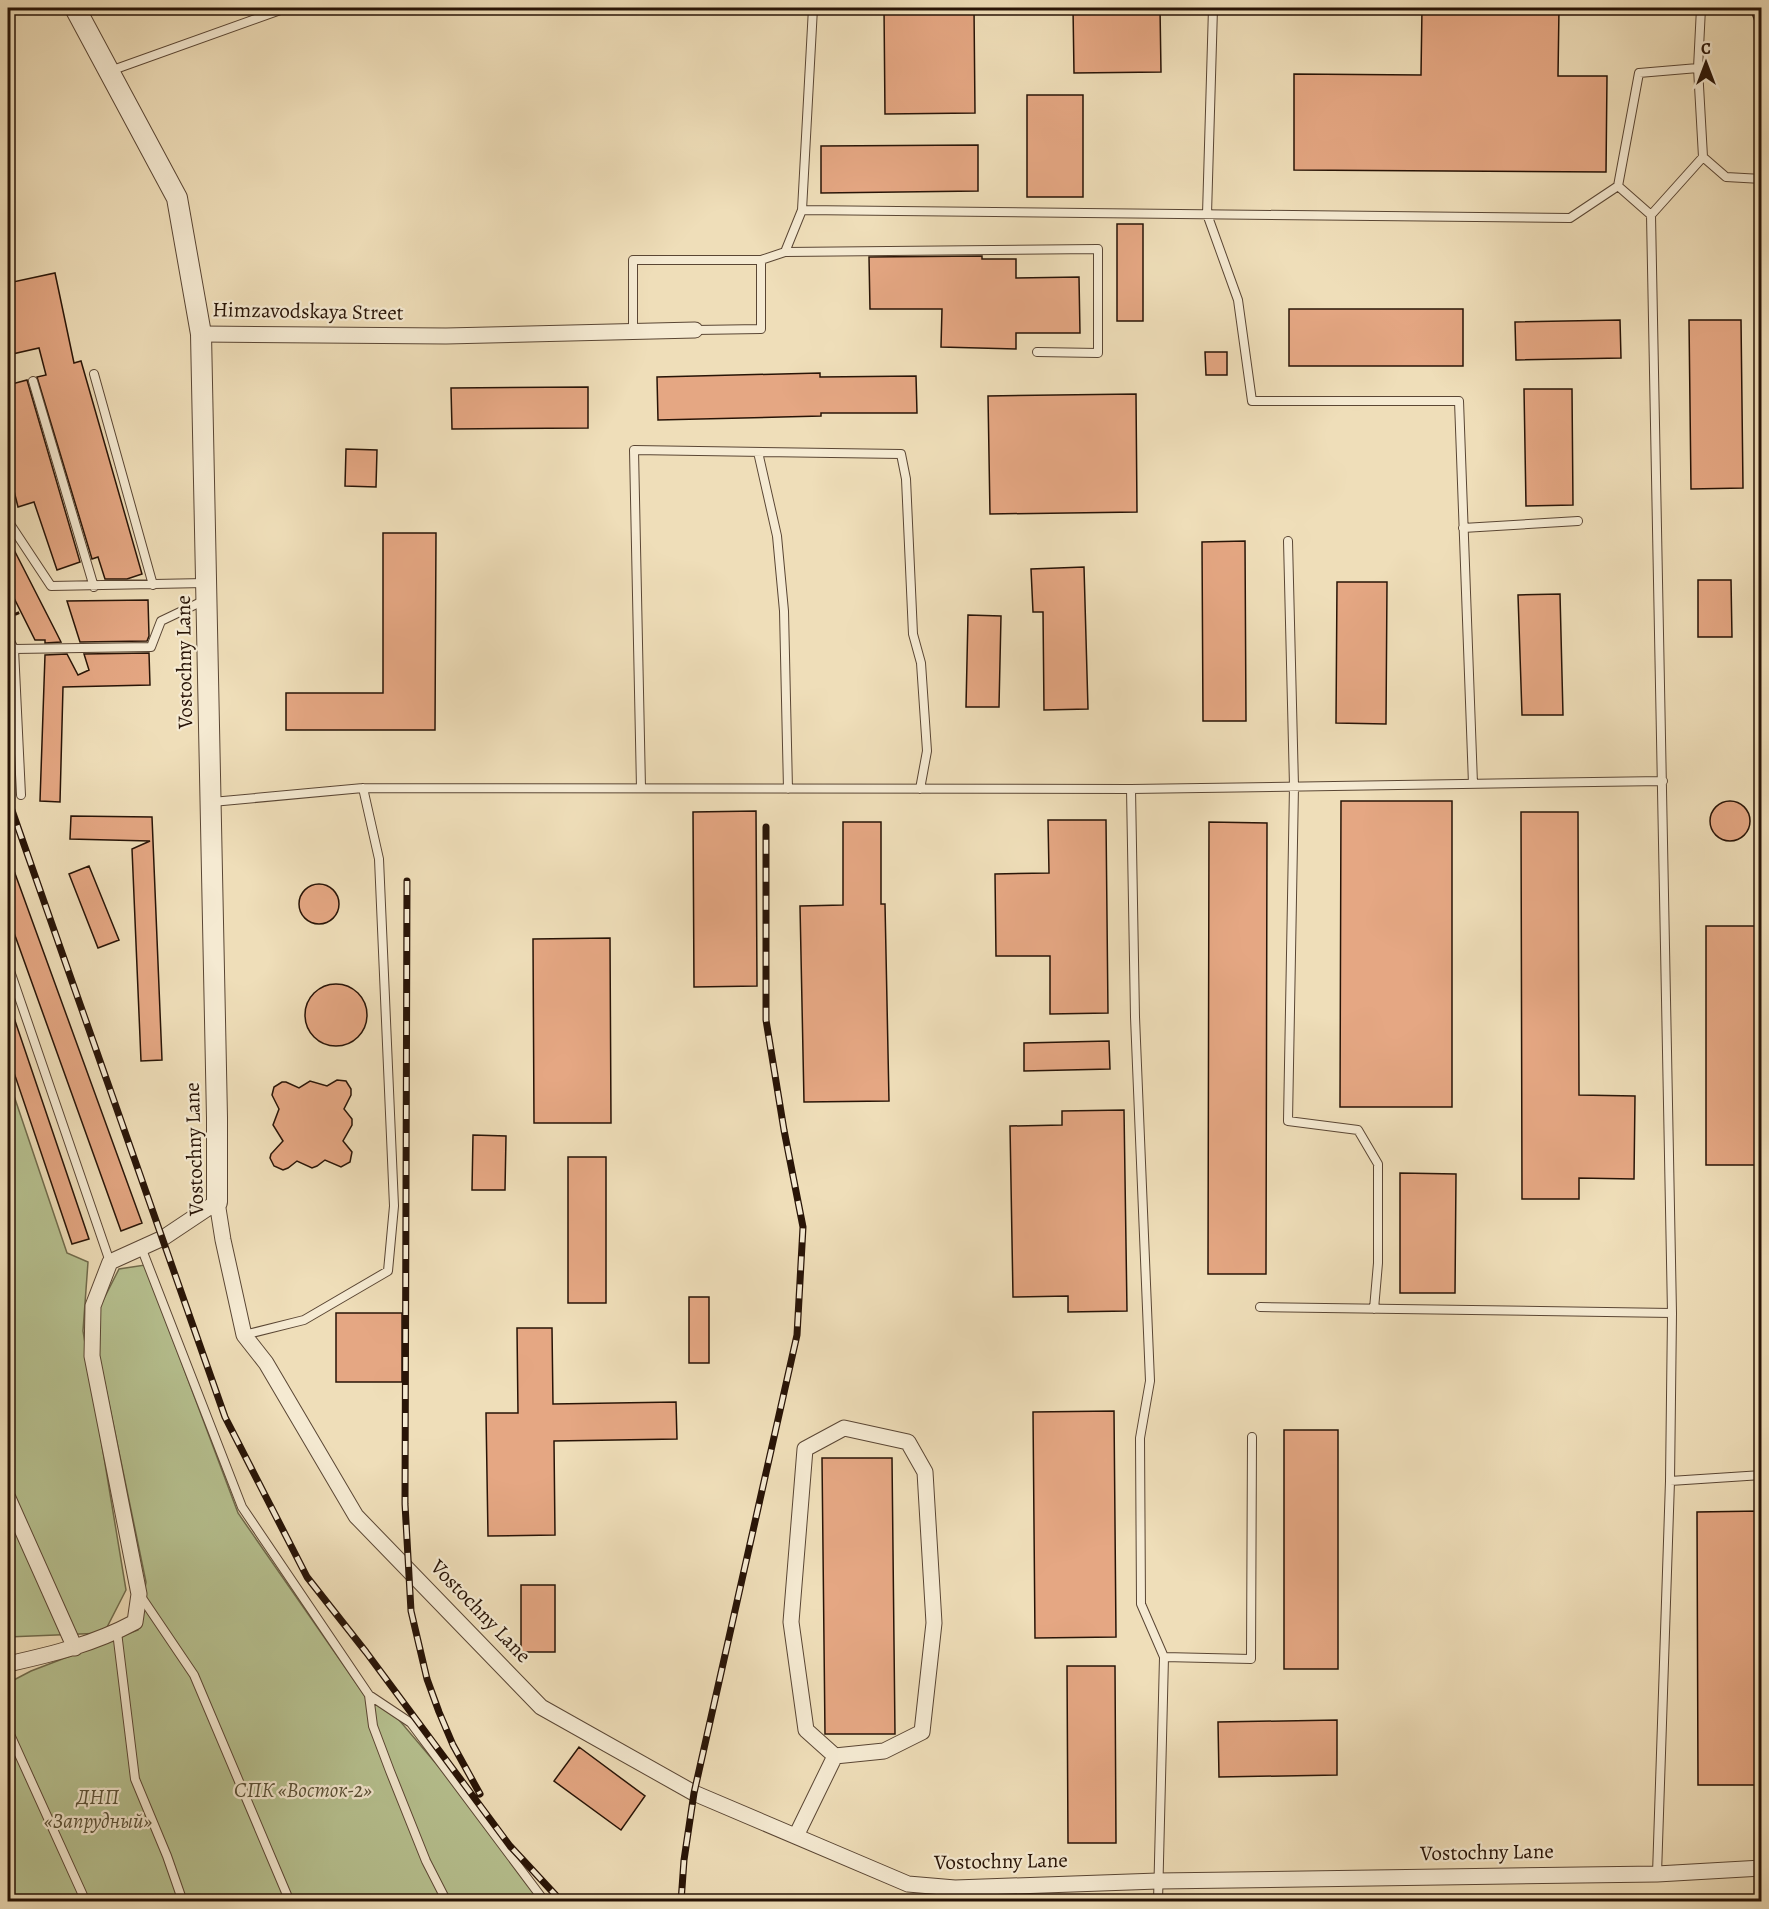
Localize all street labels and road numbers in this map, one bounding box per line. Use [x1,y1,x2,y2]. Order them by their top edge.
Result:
street label: Himzavodskaya Street [212,295,404,327]
street label: Vostochny Lane [169,595,199,730]
street label: Vostochny Lane [178,1082,210,1217]
street label: Vostochny Lane [424,1552,537,1669]
street label: Vostochny Lane [1419,1837,1554,1867]
street label: Vostochny Lane [933,1846,1068,1876]

